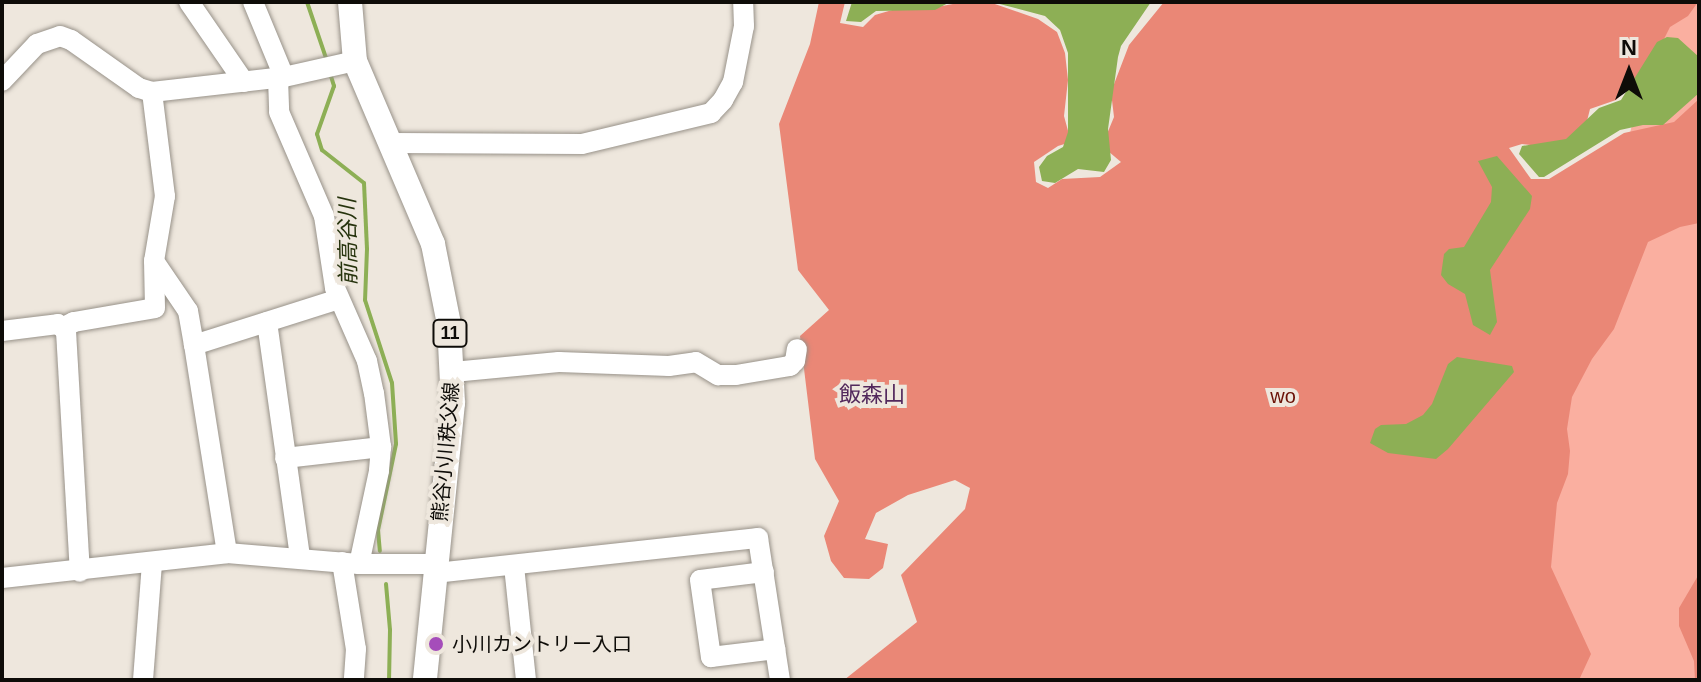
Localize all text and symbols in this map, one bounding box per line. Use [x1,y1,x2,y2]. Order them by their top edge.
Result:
north arrow [1589,32,1669,112]
text: N [1621,35,1637,60]
water label: 前高谷川 [334,198,362,286]
road number: 11 [432,319,468,347]
street label: 熊谷小川秩父線 [428,381,464,523]
district label: 飯森山 [839,382,905,408]
park label: wo [1270,384,1296,408]
place label: 小川カントリー入口 [452,632,632,656]
marker: 小川カントリー入口 [427,635,445,653]

